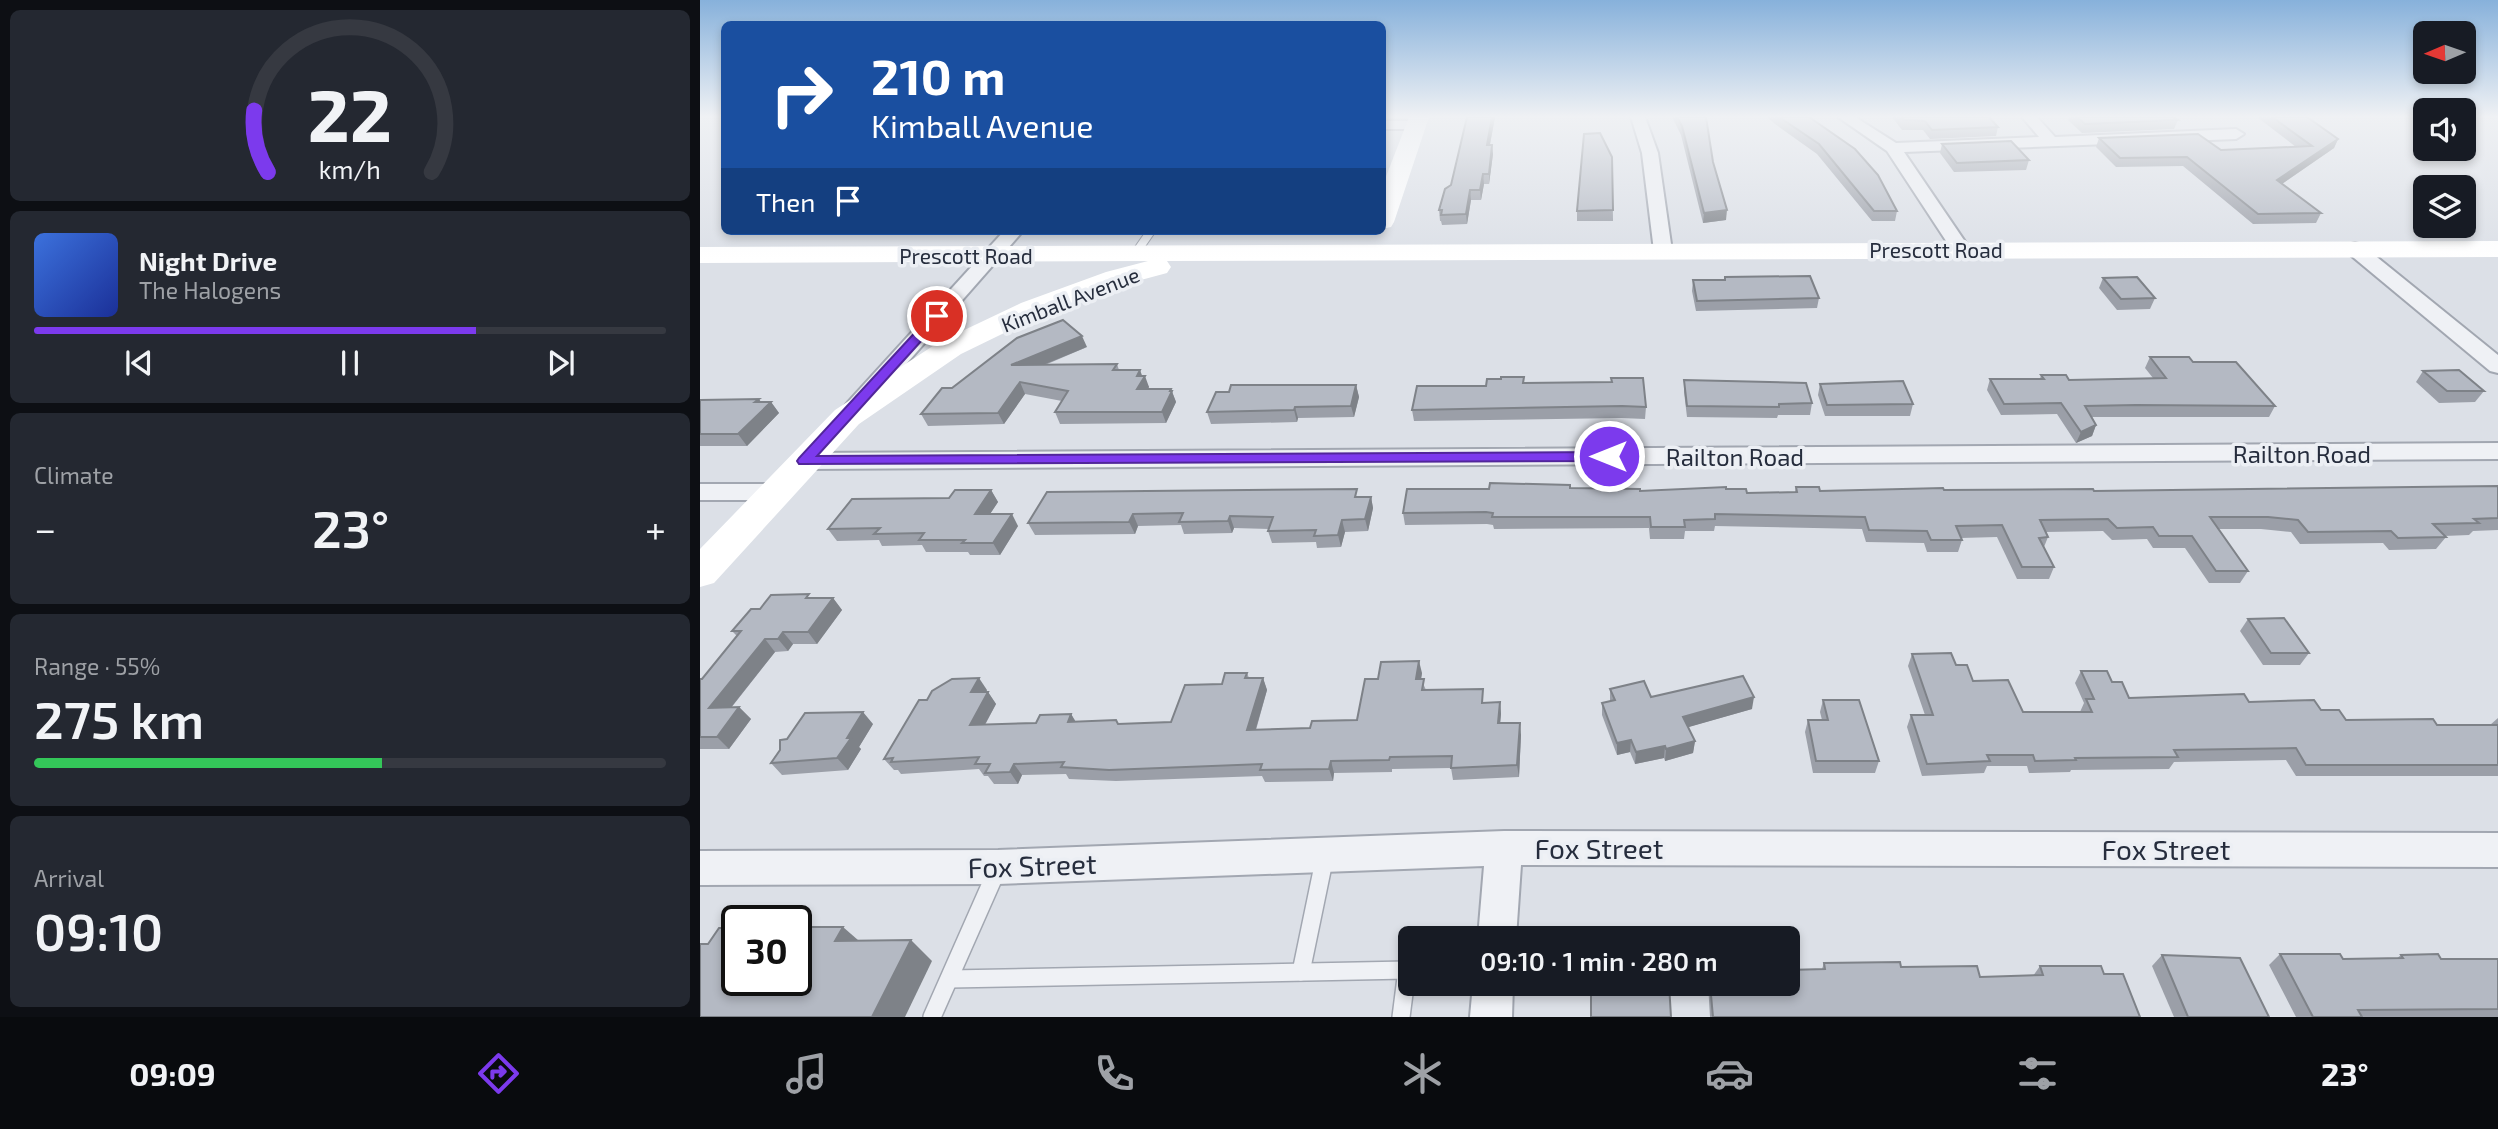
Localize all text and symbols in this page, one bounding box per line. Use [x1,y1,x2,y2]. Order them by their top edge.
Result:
north arrow [2413,21,2476,84]
map controls [2413,21,2476,238]
text: 210 m [871,46,1005,105]
icon: right [756,49,847,140]
text: 22 [308,69,392,157]
button: sound [2413,98,2476,161]
text: Kimball Avenue [871,106,1094,144]
text: km/h [319,154,381,184]
button: layers [2413,175,2476,238]
icon: arrive [829,182,867,220]
text: Then [756,186,815,217]
street label: Prescott Road [1869,237,2003,262]
street label: Prescott Road [899,243,1033,268]
text: Night Drive [139,245,277,276]
street label: Kimball Avenue [997,261,1143,337]
text: The Halogens [139,276,281,304]
pin [907,286,967,346]
icon: arrive [918,297,956,335]
icon: previous [120,344,158,382]
icon: pause [331,344,369,382]
icon: next [542,344,580,382]
position arrow [1572,419,1646,493]
street label: Railton Road [2233,439,2371,468]
street label: Railton Road [1666,442,1804,471]
text: Climate [34,461,114,489]
text: 23° [312,496,389,558]
text: − [34,505,56,551]
text: + [645,505,666,551]
text: Range · 55% [34,652,160,680]
text: 275 km [34,687,204,749]
street label: Fox Street [1534,831,1664,865]
street label: Fox Street [2101,832,2231,866]
street label: Fox Street [967,846,1097,884]
text: Arrival [34,864,104,892]
text: 09:10 [34,899,163,961]
speed limit sign: 30 [721,905,812,996]
text: 09:10 · 1 min · 280 m [1480,945,1718,976]
icon: directions [474,1049,523,1098]
icon: music [782,1049,831,1098]
icon: phone [1090,1049,1139,1098]
icon: climate [1398,1049,1447,1098]
icon: car [1705,1049,1754,1098]
icon: filters [2013,1049,2062,1098]
text: 09:09 [129,1054,216,1092]
text: 23° [2321,1054,2369,1092]

